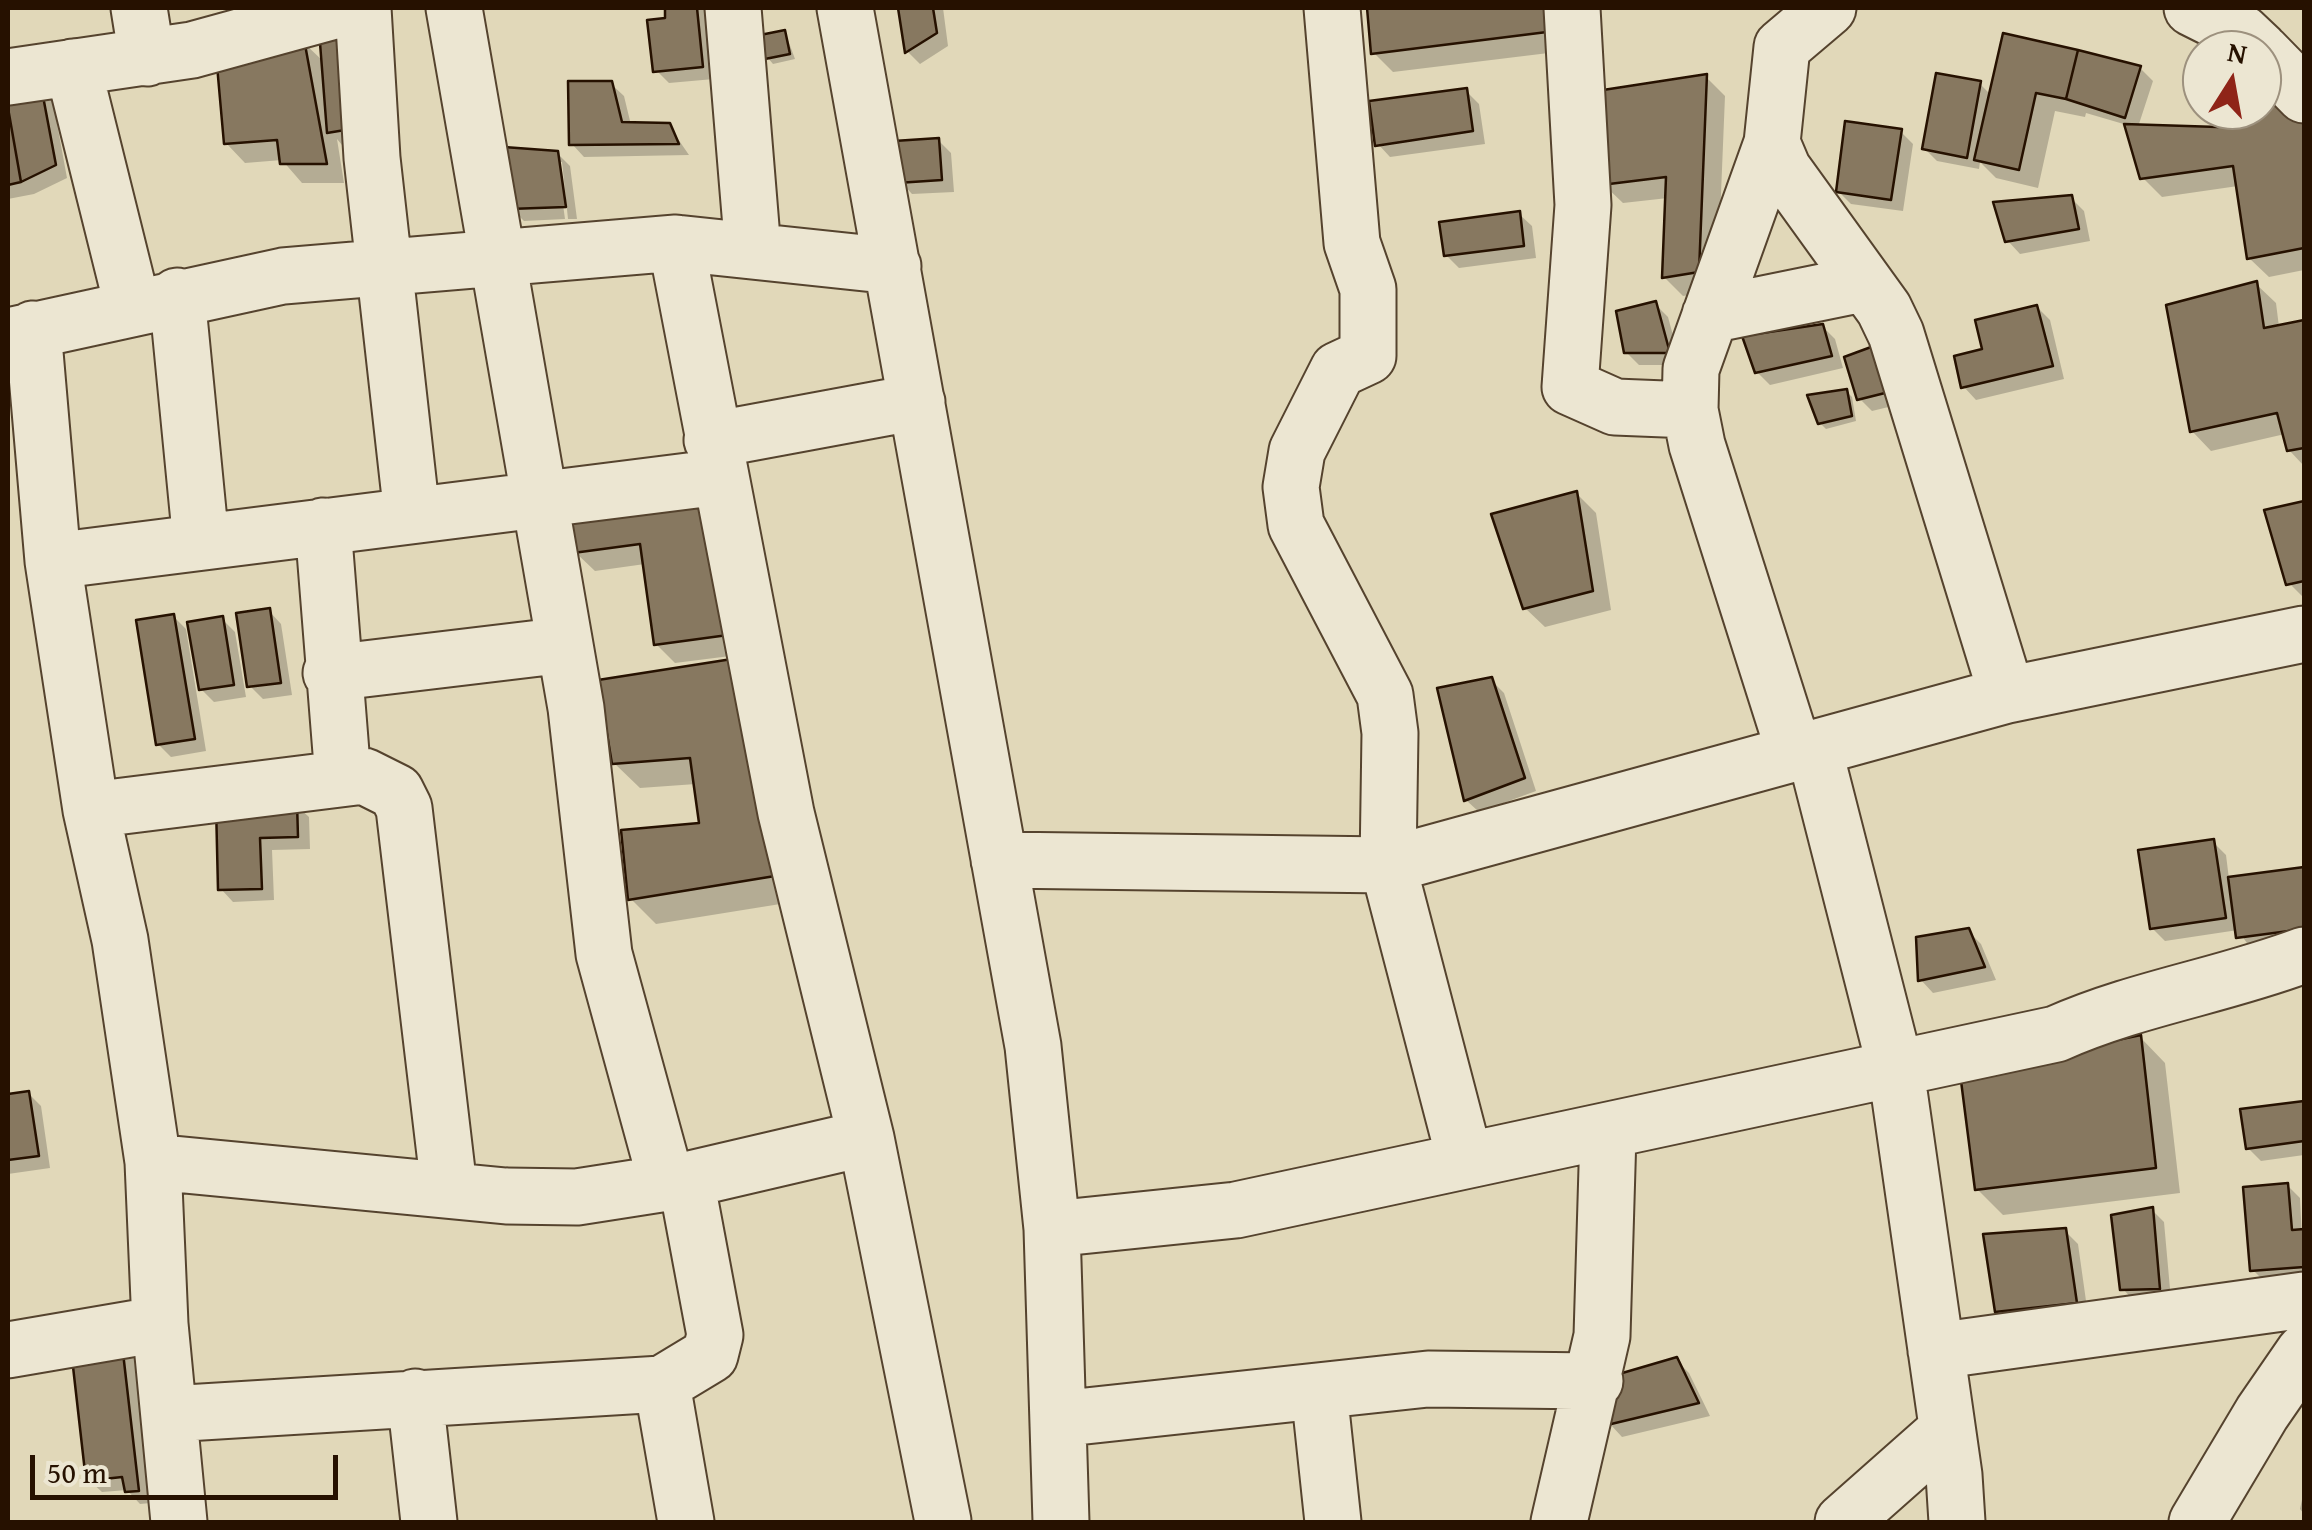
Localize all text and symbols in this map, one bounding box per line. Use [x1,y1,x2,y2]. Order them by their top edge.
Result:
north arrow [2182,30,2282,130]
text: N [2224,30,2251,74]
scale bar [35,1435,342,1497]
text: 50 m [47,1450,107,1494]

